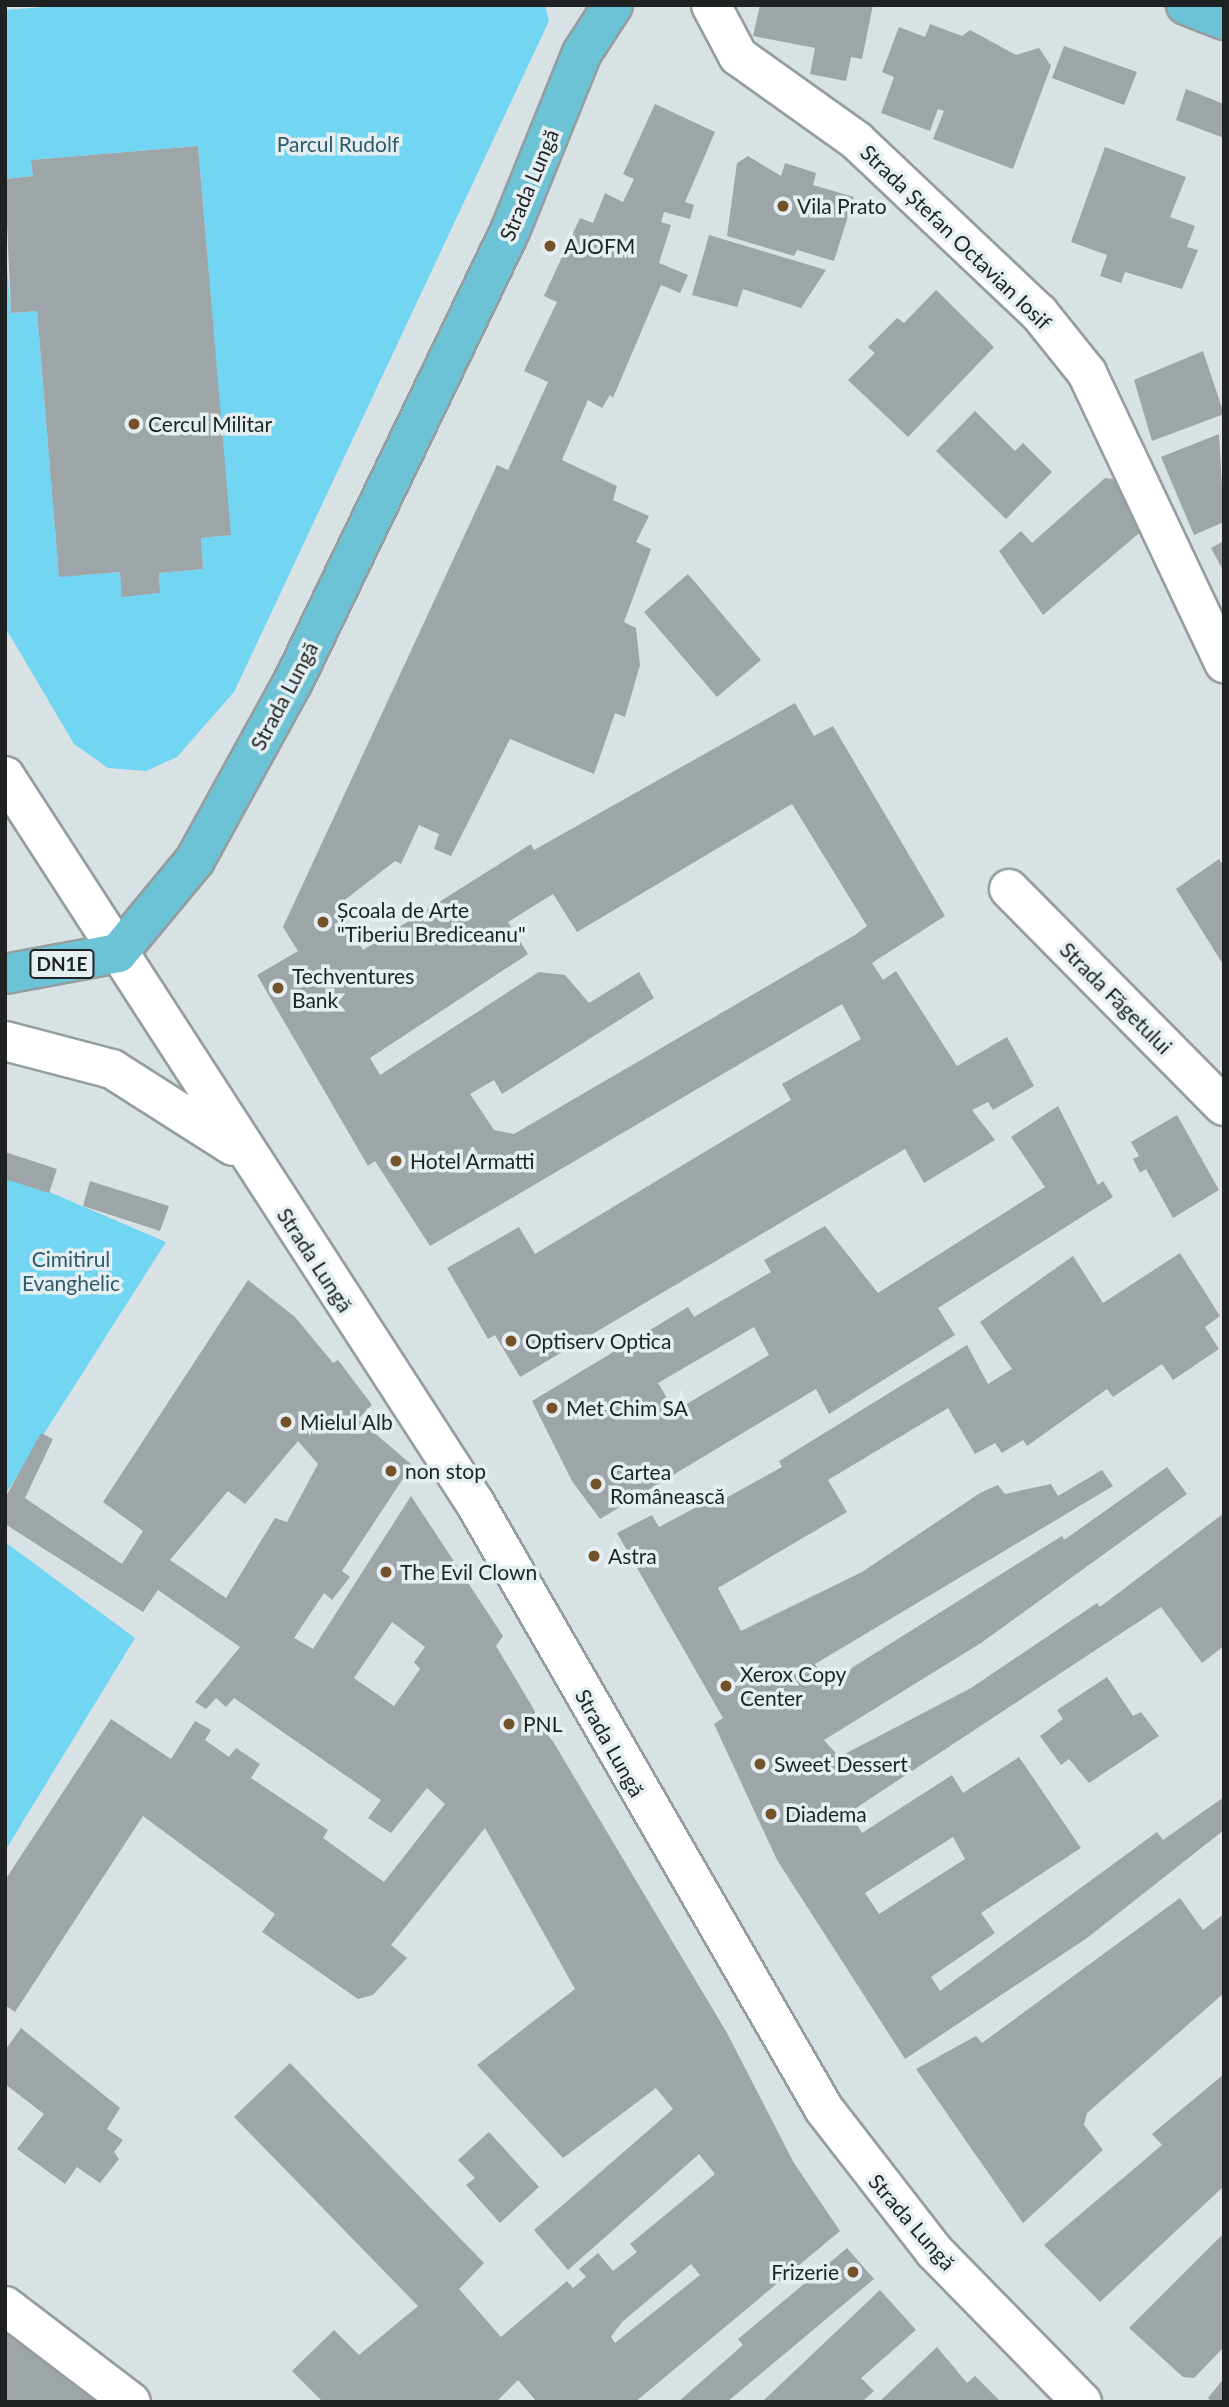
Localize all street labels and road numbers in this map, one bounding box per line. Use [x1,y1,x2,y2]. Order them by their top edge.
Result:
street label: Strada Lungă [494,125,564,245]
street label: Strada Ștefan Octavian Iosif [856,139,1056,335]
street label: Strada Lungă [245,638,323,754]
street label: Strada Făgetului [1055,937,1177,1059]
road number: DN1E [29,948,95,980]
street label: Strada Lungă [272,1203,358,1317]
street label: Strada Lungă [570,1685,650,1801]
street label: Strada Lungă [863,2169,961,2275]

